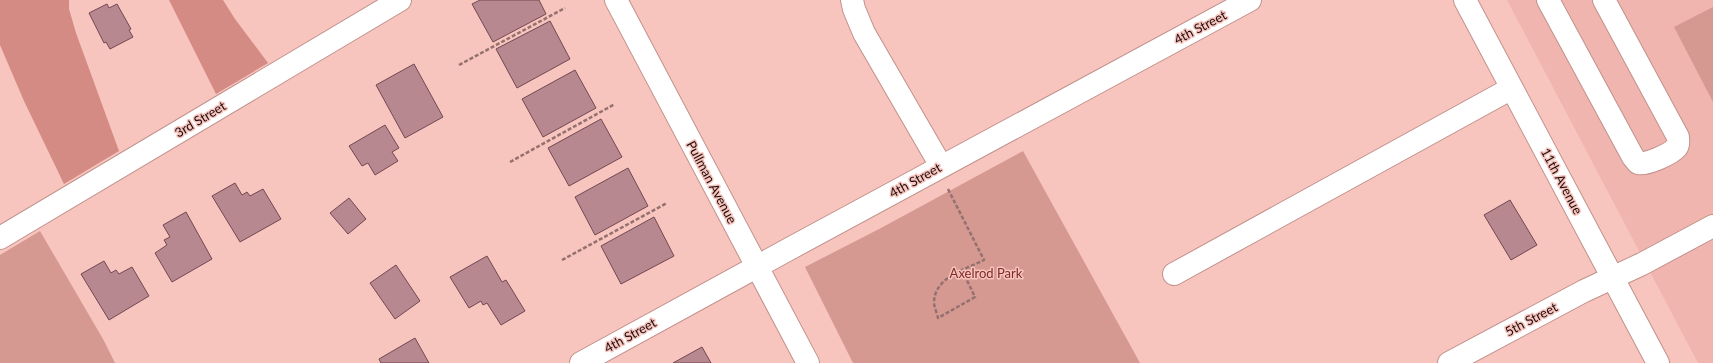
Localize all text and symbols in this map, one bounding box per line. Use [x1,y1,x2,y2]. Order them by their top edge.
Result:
street label: 4th Street [1171,6,1229,47]
street label: 3rd Street [172,97,229,140]
street label: Pullman Avenue [683,138,741,226]
street label: 11th Avenue [1538,145,1586,217]
street label: 4th Street [886,159,944,201]
park label: Axelrod Park [950,265,1023,281]
street label: 5th Street [1502,298,1560,339]
street label: 4th Street [601,314,659,356]

